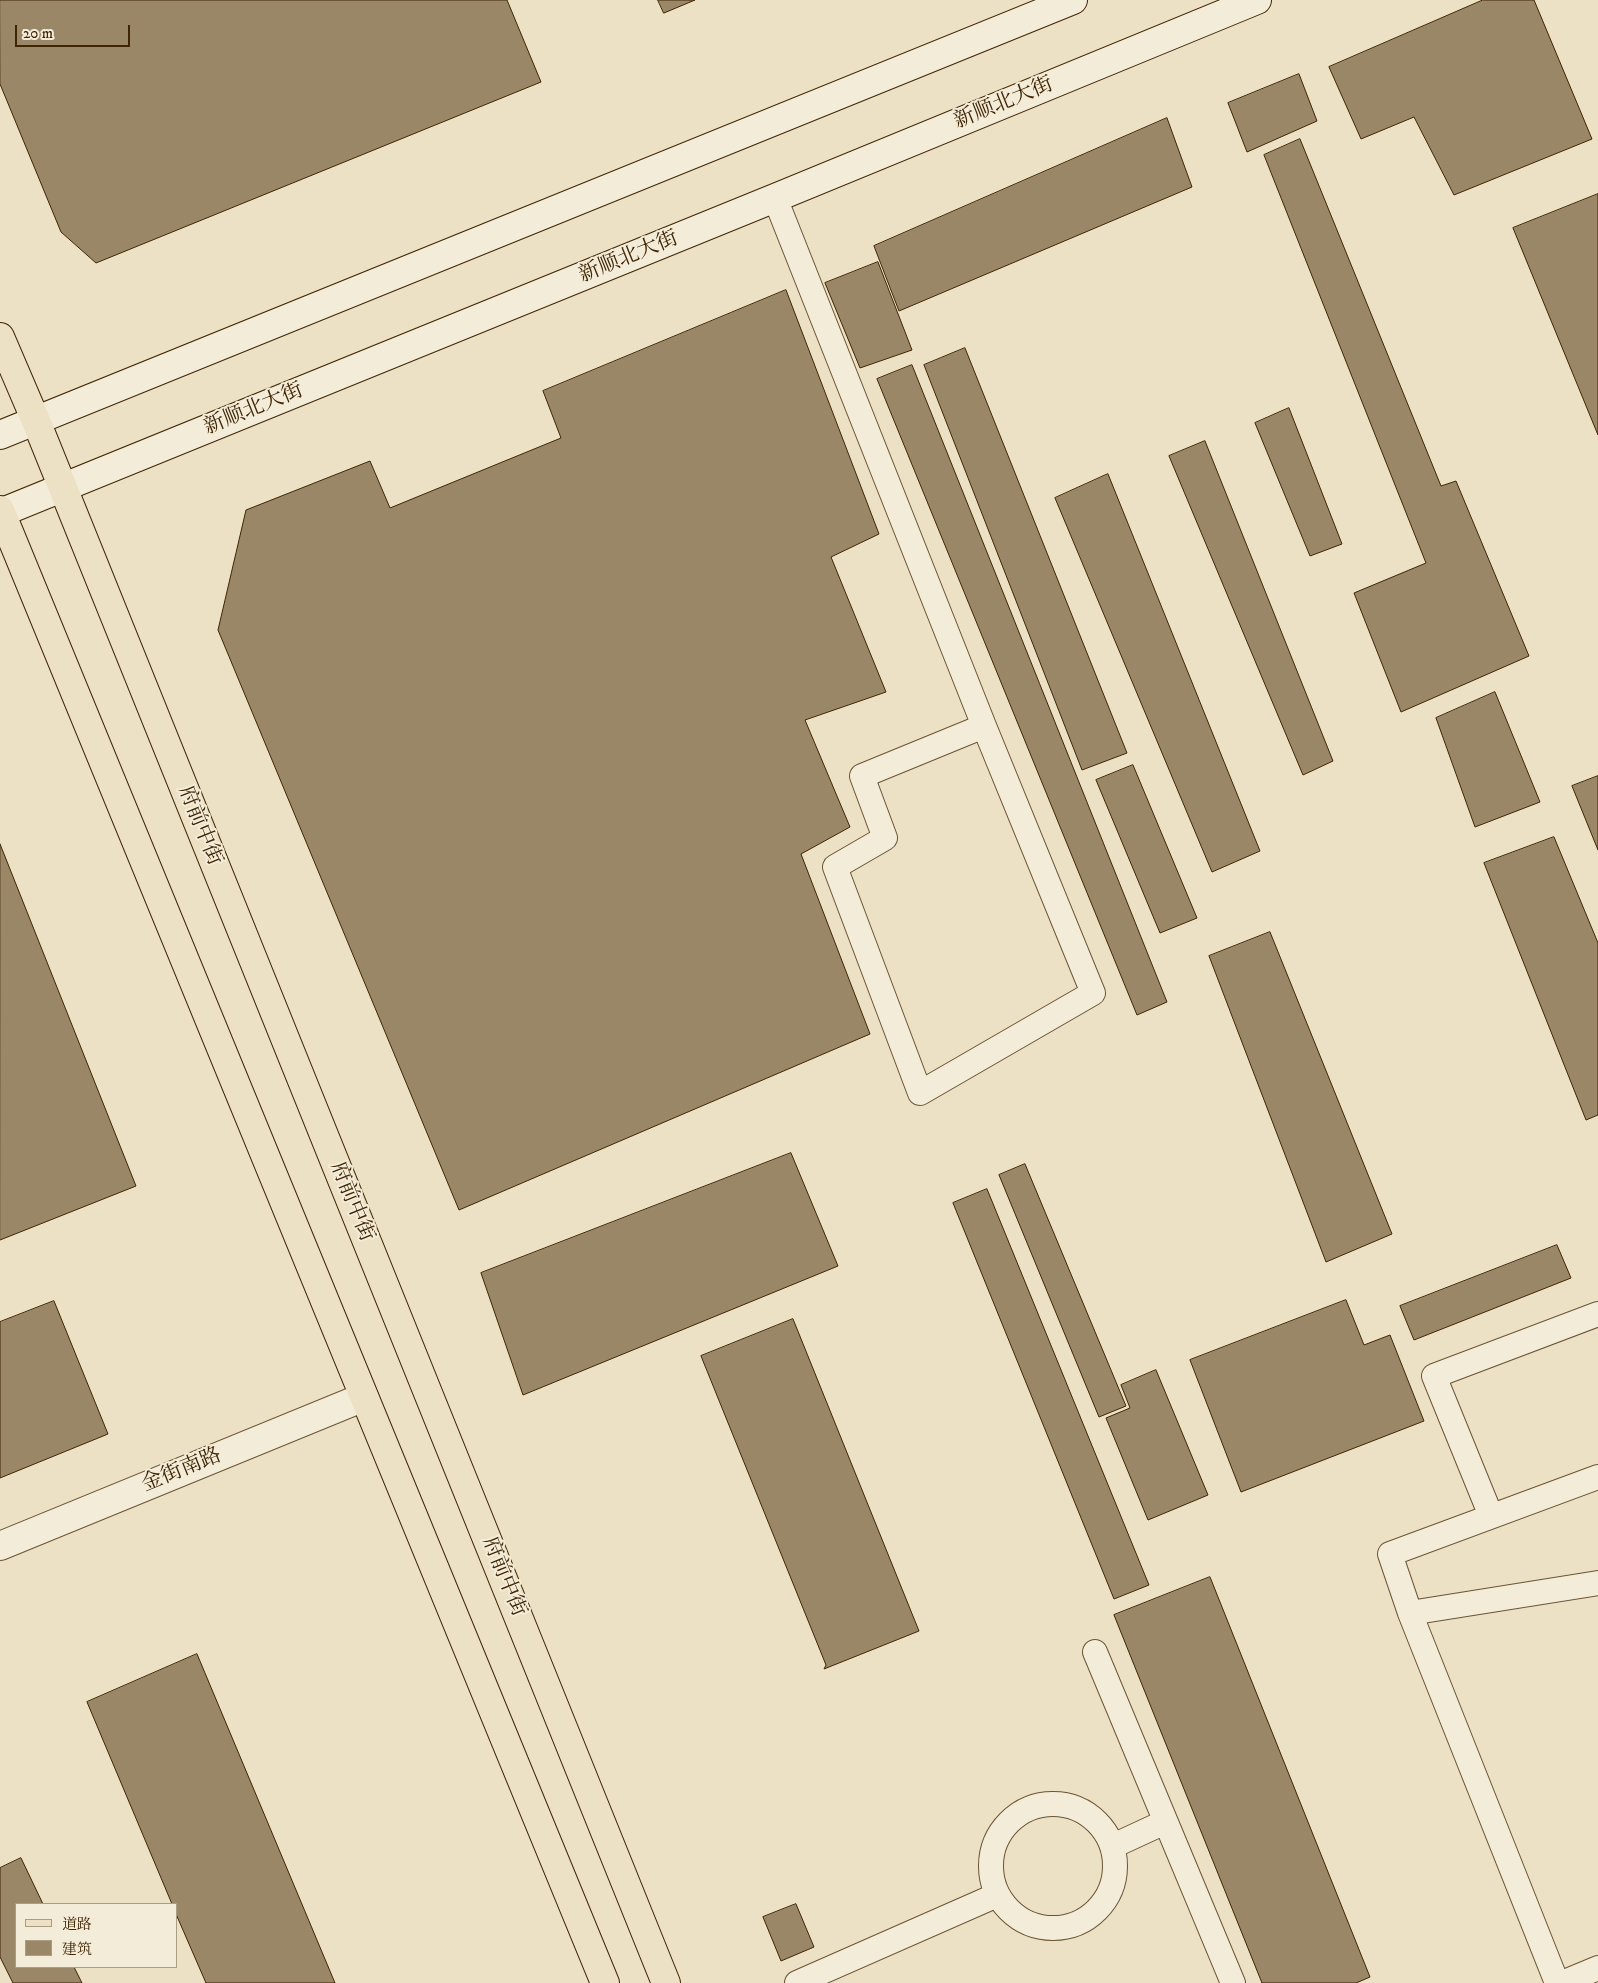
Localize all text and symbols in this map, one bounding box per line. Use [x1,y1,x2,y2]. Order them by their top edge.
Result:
scale bar [18,15,132,47]
text: 20 m [23,24,53,43]
street label: 新顺北大街 [951,73,1057,135]
street label: 新顺北大街 [576,227,682,289]
street label: 新顺北大街 [201,379,307,441]
street label: 府前中街 [172,782,226,870]
street label: 府前中街 [324,1158,378,1246]
street label: 金街南路 [138,1444,226,1498]
street label: 府前中街 [476,1533,530,1621]
legend [15,1903,178,1968]
text: 道路 [62,1915,92,1934]
text: 建筑 [62,1940,92,1959]

